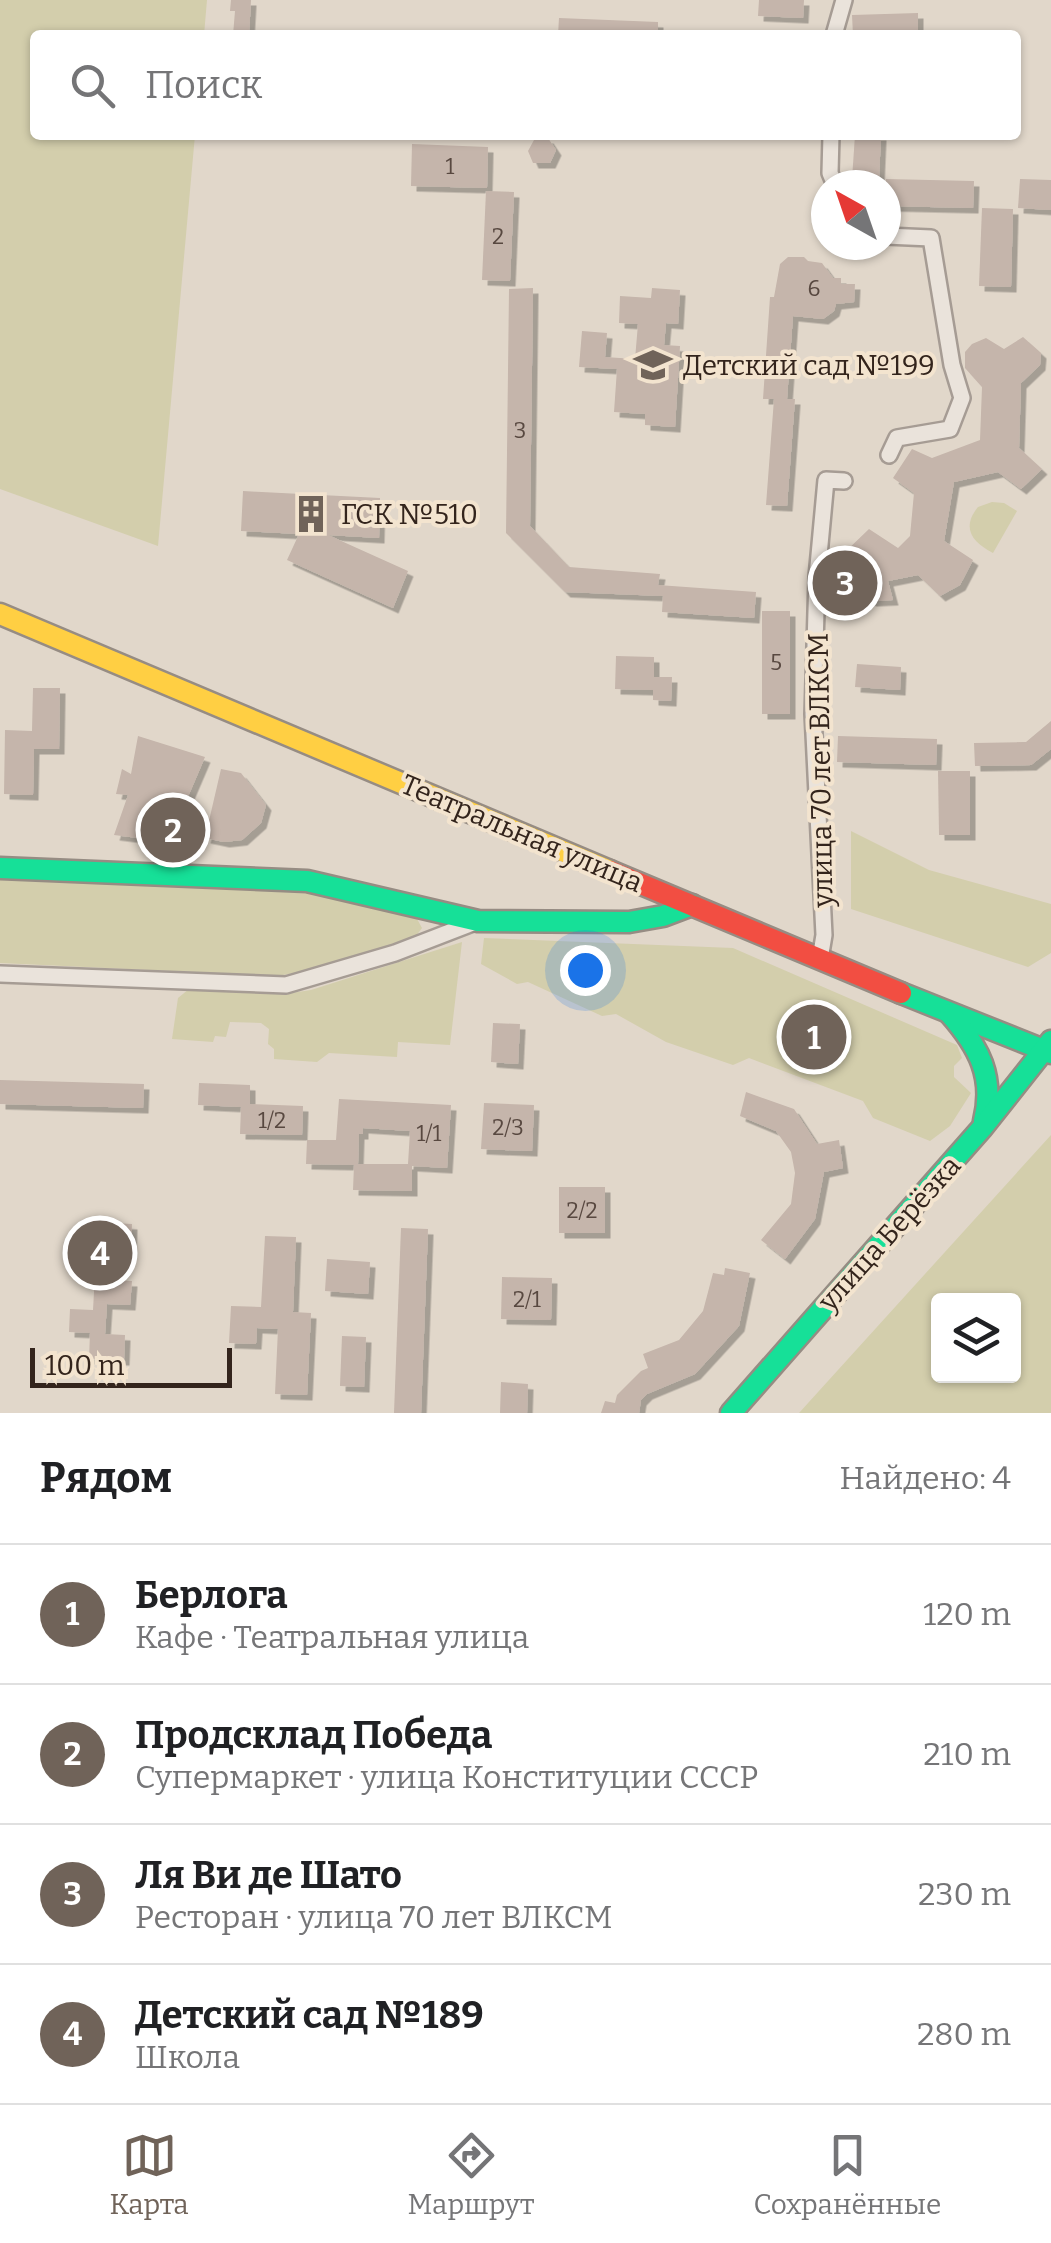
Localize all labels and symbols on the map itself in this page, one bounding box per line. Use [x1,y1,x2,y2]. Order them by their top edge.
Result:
house number: 1 [446,153,455,180]
north arrow [811,170,901,260]
house number: 2 [492,223,504,250]
house number: 6 [808,275,820,302]
school or university icon: Детский сад №199 [632,344,674,386]
place label: Детский сад №199 [683,349,935,382]
house number: 3 [514,417,526,444]
building icon: ГСК №510 [290,493,332,535]
place label: ГСК №510 [341,498,478,531]
pin: 3 [812,546,878,620]
street label: улица 70 лет ВЛКСМ [802,632,839,909]
house number: 5 [770,649,782,676]
street label: Театральная улица [396,768,647,899]
pin: 2 [140,792,206,868]
your location [560,945,611,996]
pin: 1 [782,1000,846,1074]
house number: 1/2 [258,1107,286,1134]
house number: 2/3 [492,1114,524,1141]
house number: 1/1 [417,1120,442,1147]
street label: улица Берёзка [811,1149,967,1318]
house number: 2/2 [567,1197,597,1224]
pin: 4 [68,1216,132,1290]
house number: 2/1 [513,1286,541,1313]
scale bar [30,1343,232,1388]

